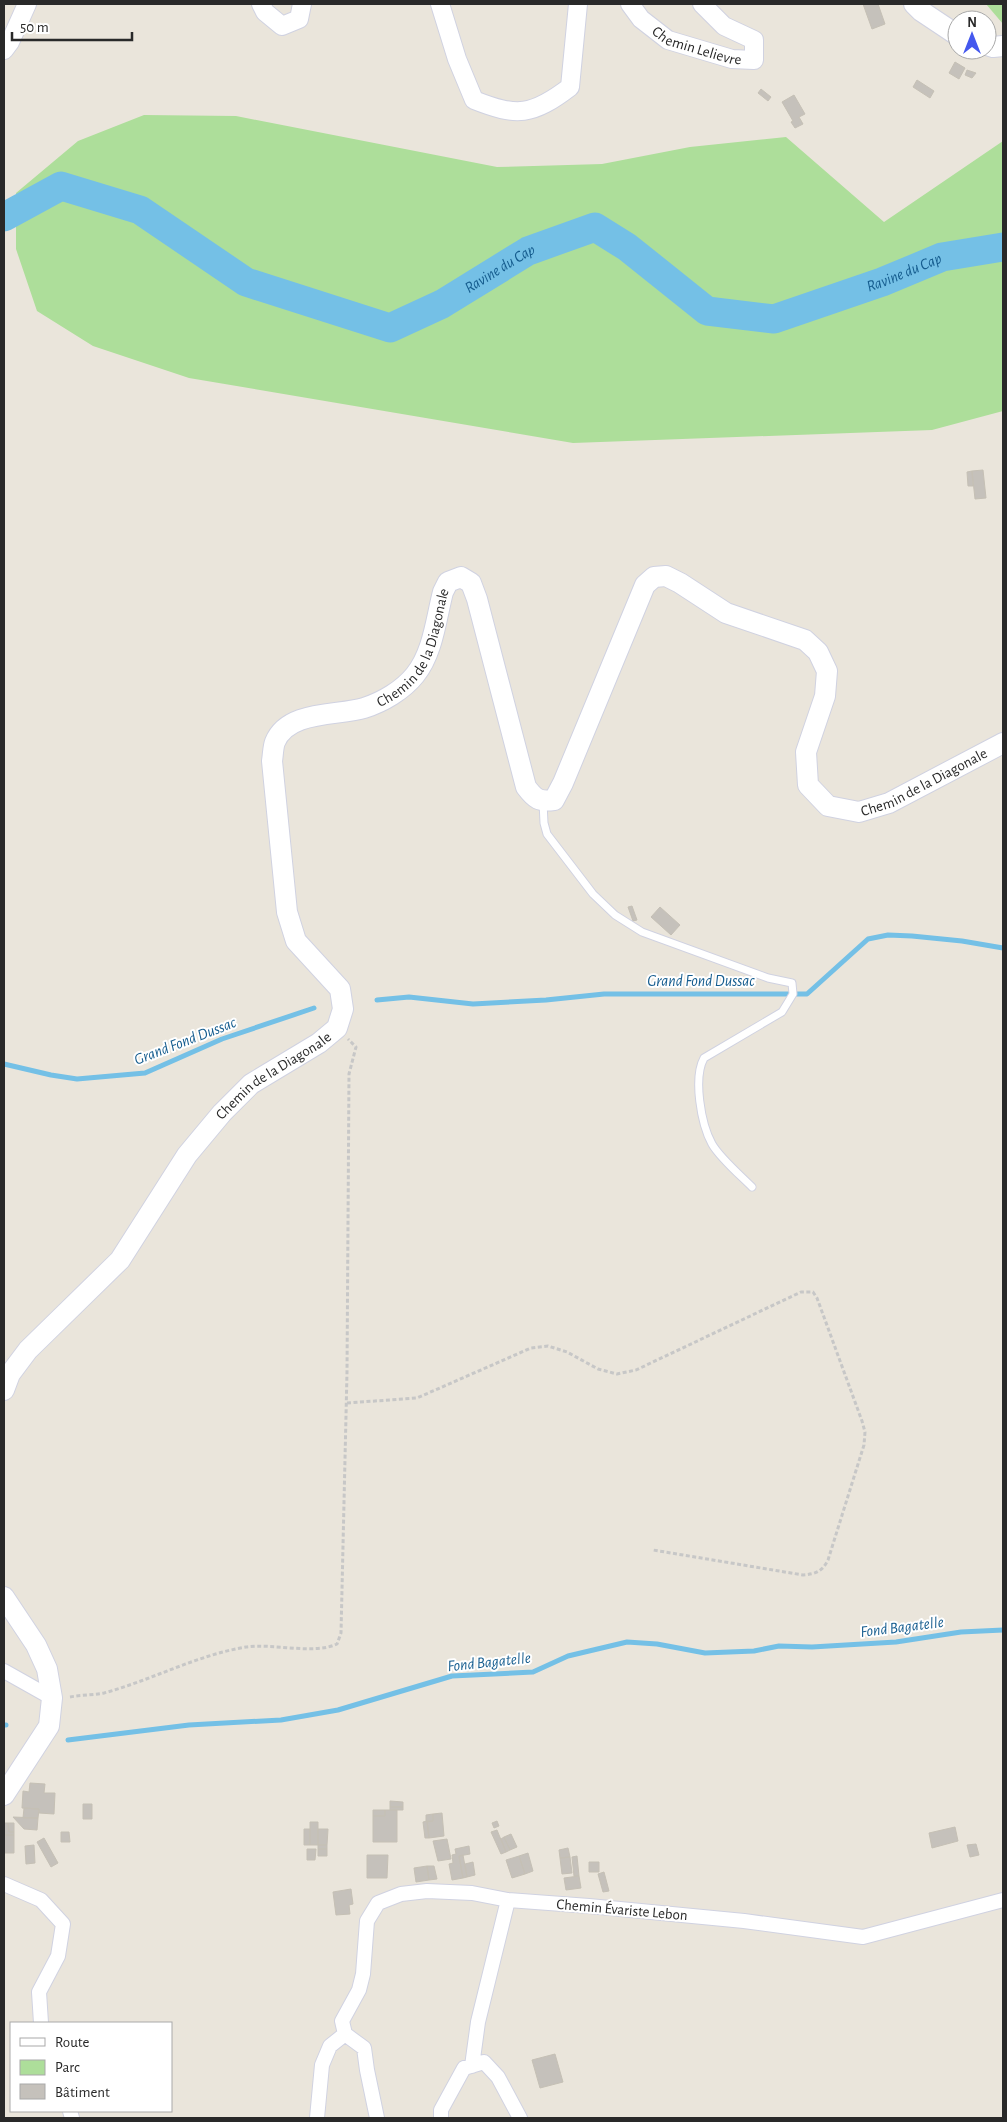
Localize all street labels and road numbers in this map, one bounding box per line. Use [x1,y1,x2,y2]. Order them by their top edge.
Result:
street label: Chemin Lelievre [649,23,742,67]
street label: Chemin de la Diagonale [374,585,451,710]
street label: Chemin de la Diagonale [859,745,990,819]
street label: Chemin de la Diagonale [213,1029,334,1122]
street label: Chemin Évariste Lebon [556,1895,688,1923]

